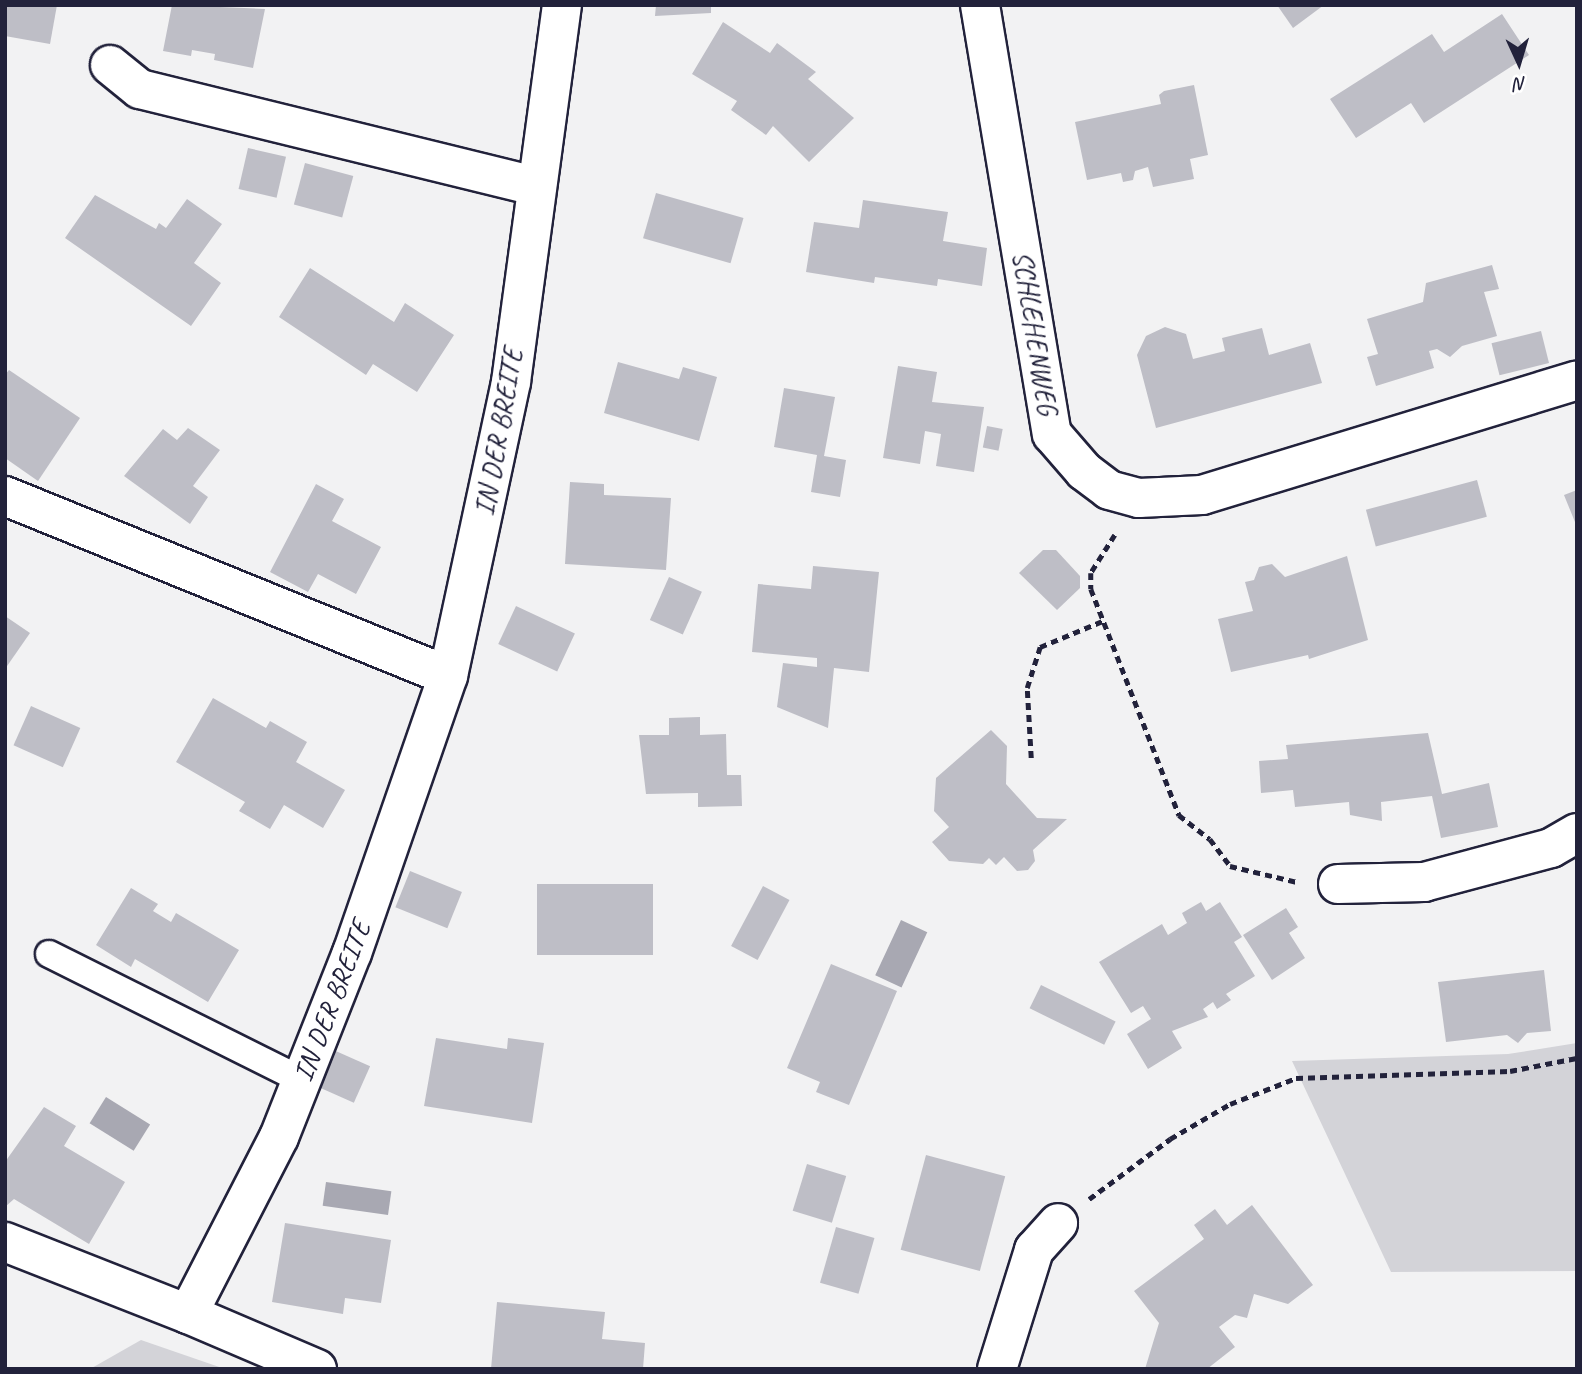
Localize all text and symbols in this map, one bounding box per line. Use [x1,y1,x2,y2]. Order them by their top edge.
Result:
north arrow [1484,28,1554,98]
text: N [1514,72,1527,96]
street label: SCHLEHENWEG [1005,249,1065,417]
street label: IN DER BREITE [468,346,530,518]
street label: IN DER BREITE [286,916,378,1086]

